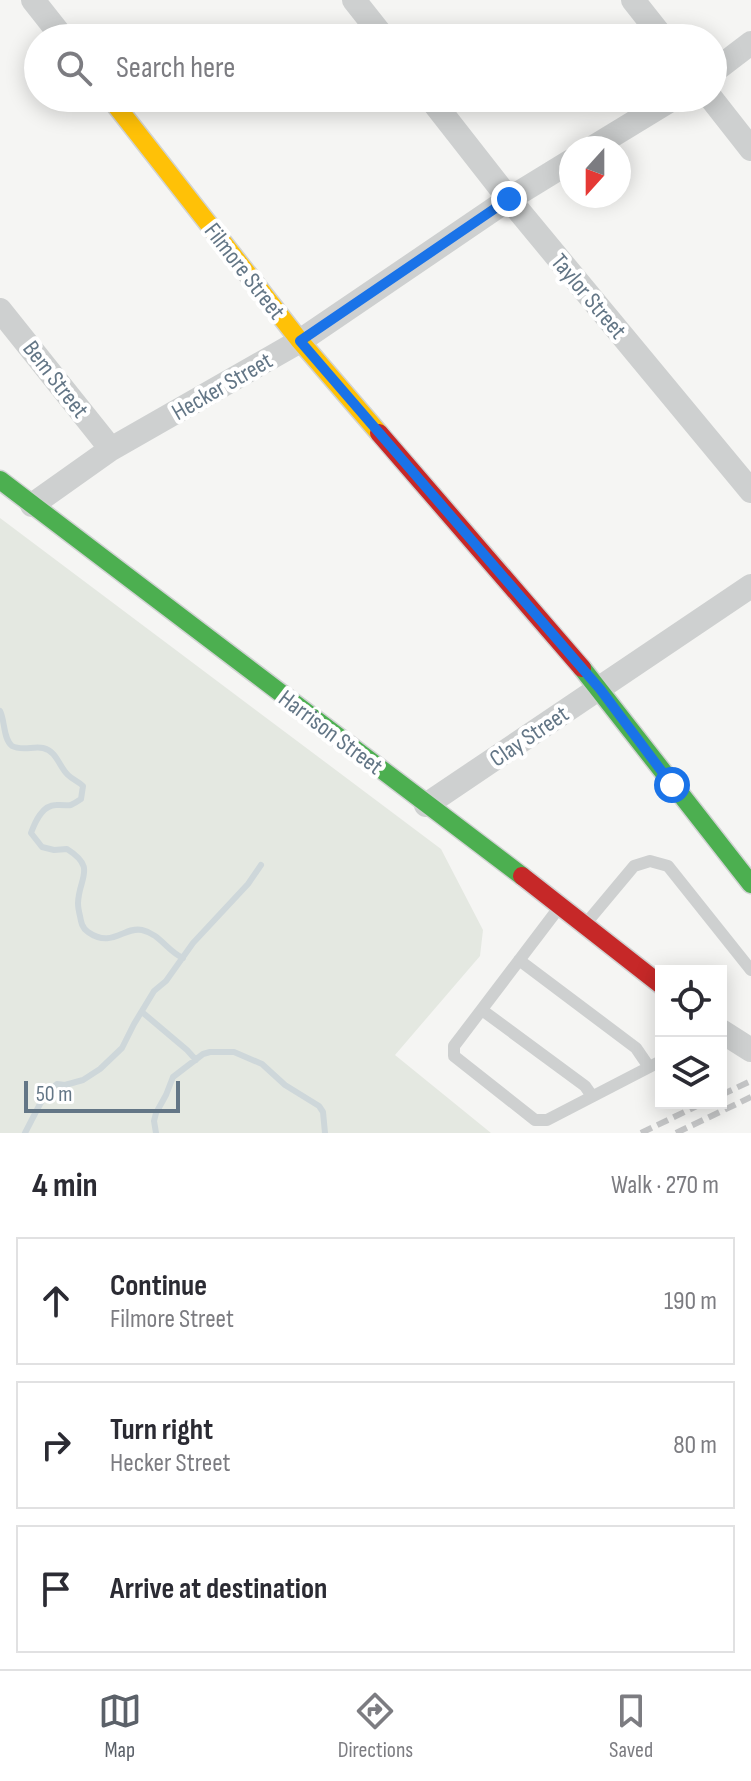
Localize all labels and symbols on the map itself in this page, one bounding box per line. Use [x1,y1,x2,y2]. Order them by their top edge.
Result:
north arrow [559,136,631,208]
route end [491,181,527,217]
street label: Filmore Street [198,217,291,325]
street label: Taylor Street [545,248,633,345]
street label: Bem Street [16,335,95,424]
street label: Hecker Street [167,346,278,427]
street label: Harrison Street [273,684,389,781]
street label: Clay Street [484,700,574,773]
route start [654,767,690,803]
scale bar [24,1077,180,1113]

